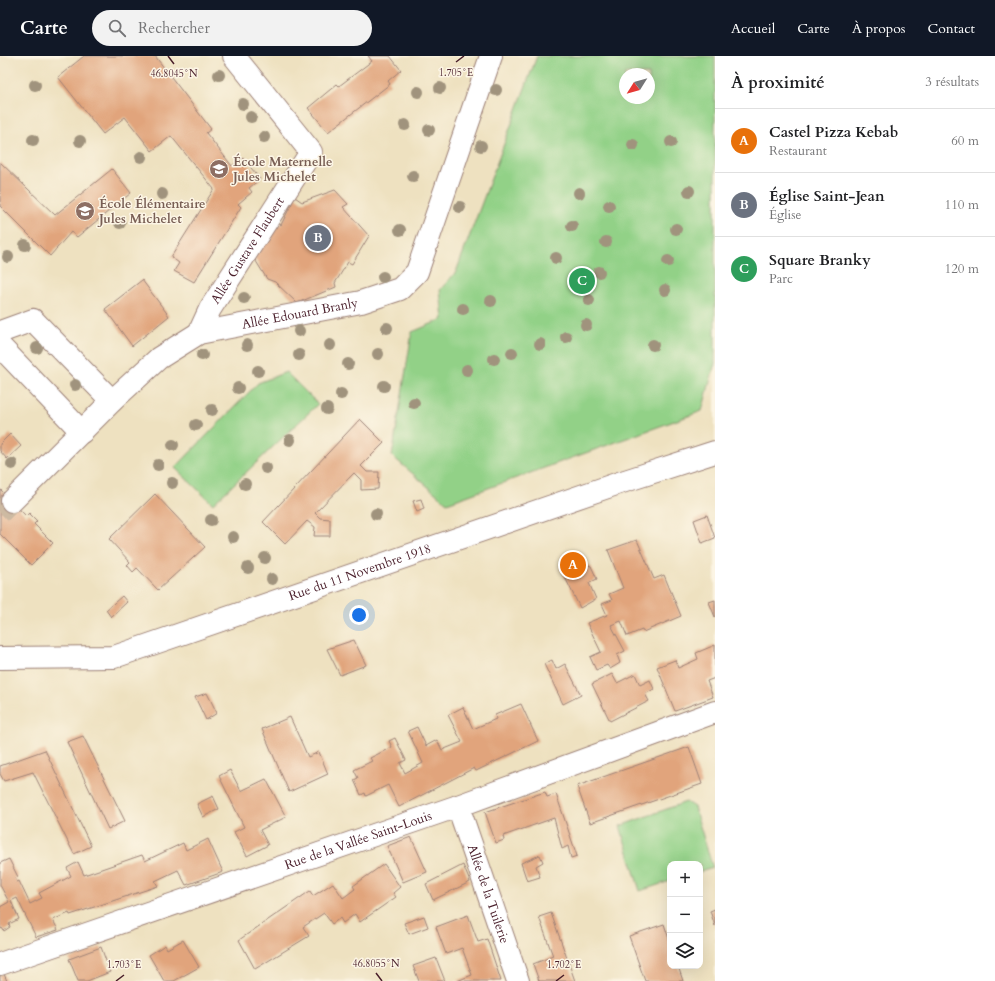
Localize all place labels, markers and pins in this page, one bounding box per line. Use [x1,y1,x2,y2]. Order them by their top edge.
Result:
place label: École Maternelle Jules Michelet [231,153,332,186]
school or university icon: École Maternelle Jules Michelet [208,158,230,180]
place label: École Élémentaire Jules Michelet [97,195,206,228]
school or university icon: École Élémentaire Jules Michelet [74,200,96,222]
pin: B [305,223,331,253]
pin: C [569,266,595,296]
pin: A [560,550,586,580]

